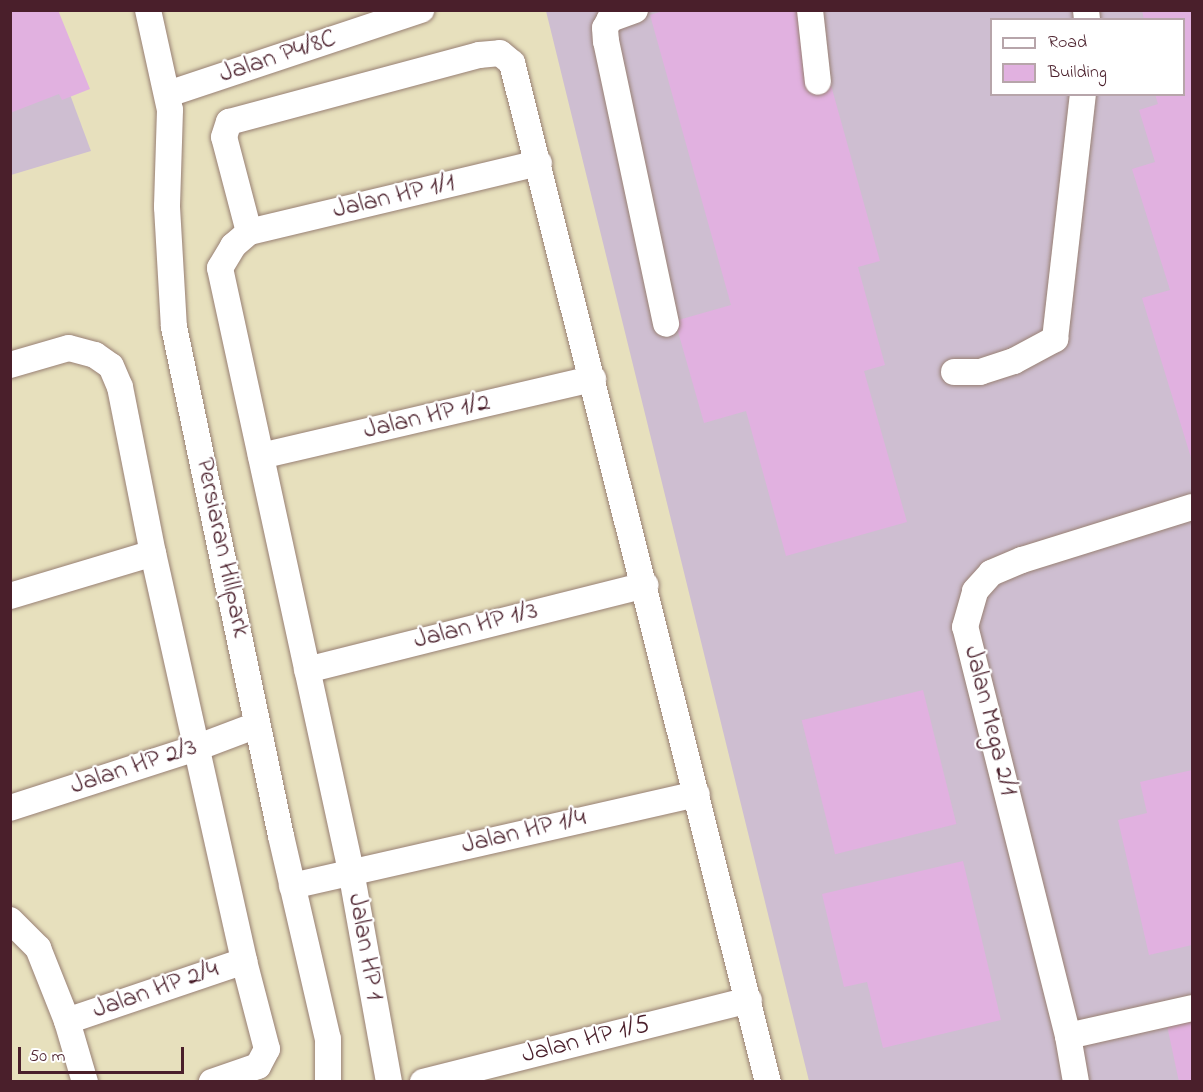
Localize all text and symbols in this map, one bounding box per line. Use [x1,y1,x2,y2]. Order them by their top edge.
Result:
legend [990,18,1185,96]
street label: Jalan P4/8C [216,25,340,91]
text: Road [1048,30,1087,56]
text: Building [1048,60,1107,86]
street label: Jalan HP 1/1 [330,169,458,227]
street label: Jalan HP 1/2 [361,388,493,448]
street label: Persiaran Hillpark [187,455,255,641]
street label: Jalan HP 1/3 [411,597,541,657]
street label: Jalan Mega 2/1 [955,643,1023,799]
street label: Jalan HP 2/3 [67,733,201,803]
street label: Jalan HP 1/4 [459,804,589,862]
street label: Jalan HP 1 [339,891,389,1003]
street label: Jalan HP 2/4 [89,955,223,1027]
street label: Jalan HP 1/5 [519,1010,653,1072]
scale bar [21,1035,188,1073]
text: 50 m [29,1044,66,1070]

